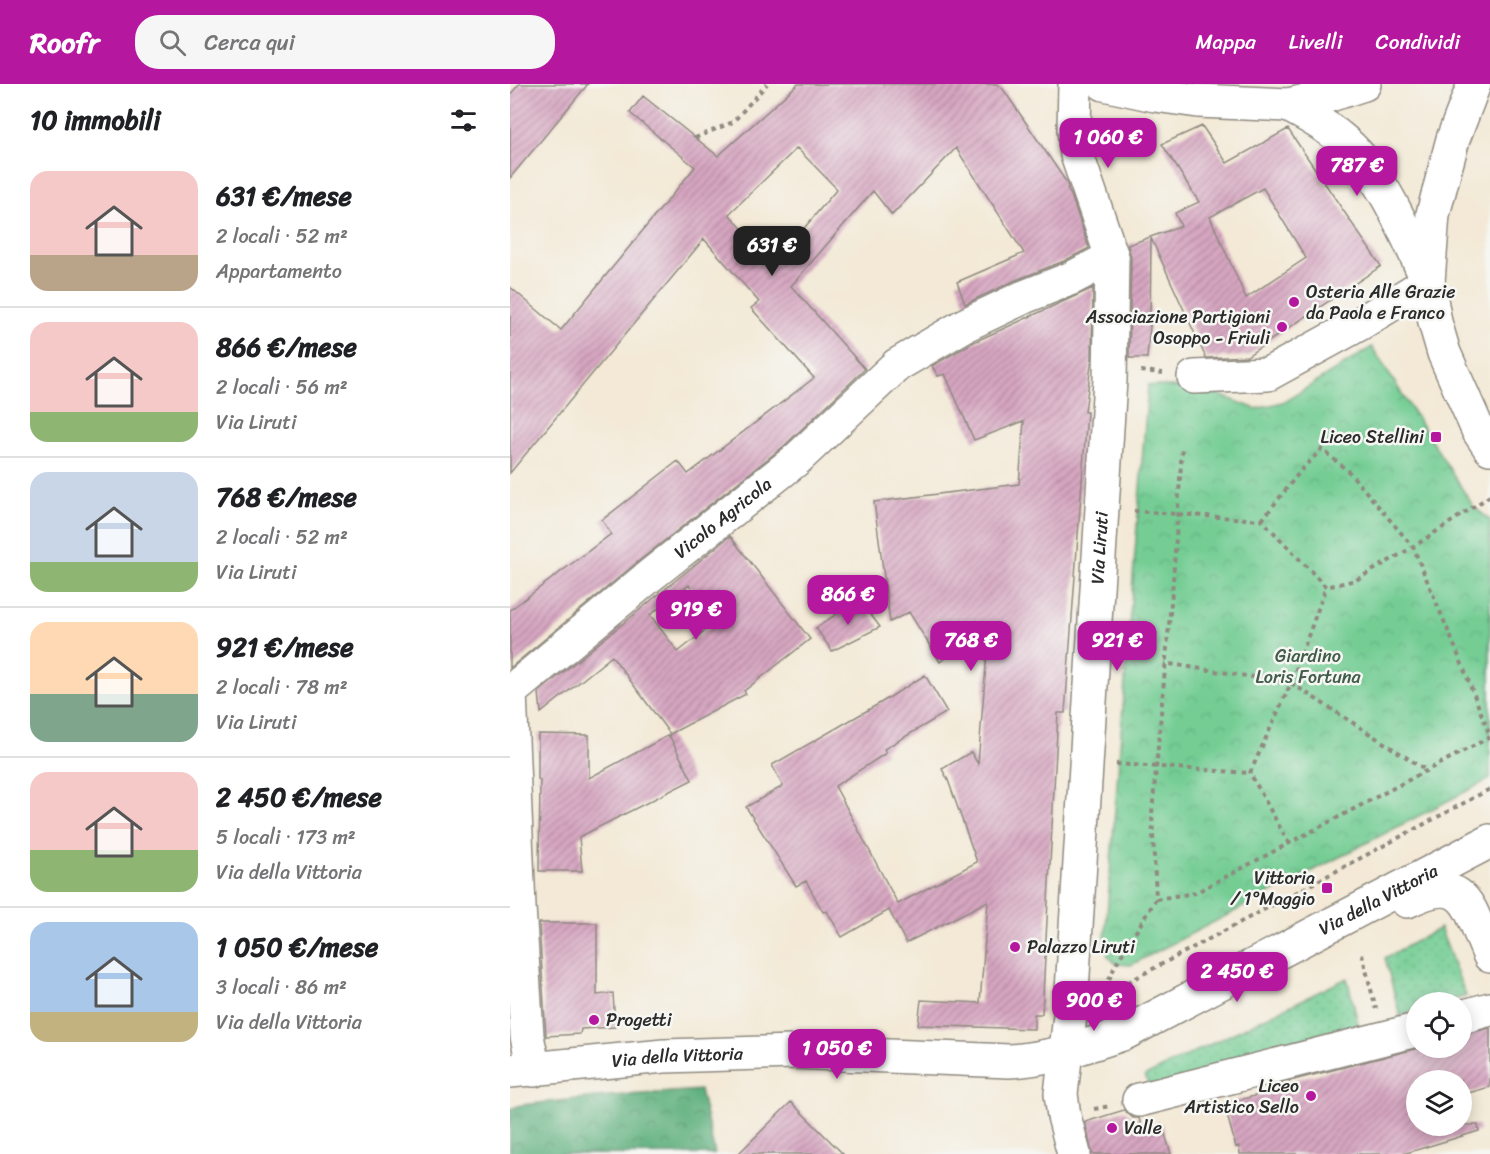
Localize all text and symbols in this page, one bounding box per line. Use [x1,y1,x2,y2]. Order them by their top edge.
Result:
search box [135,15,555,69]
text: Roofr [30,18,99,67]
text: Cerca qui [204,23,295,62]
text: Mappa [1195,23,1256,61]
text: Livelli [1289,23,1343,61]
text: Condividi [1376,23,1460,61]
icon: search [156,26,189,59]
text: 10 immobili [30,97,160,143]
icon: filters [447,104,480,137]
pin: 1 060 € [1053,118,1163,169]
text: 1 060 € [1074,120,1142,155]
pin: 787 € [1315,146,1399,197]
text: 787 € [1330,148,1384,183]
text: 631 €/mese [216,173,352,219]
icon: home [78,195,150,267]
text: 2 locali · 52 m² [216,219,348,254]
pin: 631 € [730,226,814,277]
text: 631 € [747,228,797,263]
text: Appartamento [216,254,342,289]
place label: Osteria Alle Grazie da Paola e Franco [1306,276,1456,329]
marker: Osteria Alle Grazie da Paola e Franco [1287,295,1301,309]
place label: Associazione Partigiani Osoppo - Friuli [1085,301,1271,354]
marker: Associazione Partigiani Osoppo - Friuli [1275,320,1289,334]
text: 866 €/mese [216,324,357,370]
icon: home [78,346,150,418]
text: 2 locali · 56 m² [216,370,348,405]
text: Via Liruti [216,405,297,440]
place label: Liceo Stellini [1321,421,1425,453]
marker: Liceo Stellini [1429,430,1443,444]
street label: Vicolo Agricola [666,469,779,567]
text: 768 €/mese [216,474,357,520]
icon: home [78,496,150,568]
street label: Via Liruti [1081,510,1118,585]
text: 2 locali · 52 m² [216,520,348,555]
text: Via Liruti [216,555,297,590]
pin: 866 € [806,575,890,626]
text: 866 € [821,577,875,612]
pin: 919 € [654,590,738,641]
text: 919 € [670,592,722,627]
pin: 768 € [929,621,1013,672]
pin: 921 € [1075,621,1159,672]
text: 768 € [944,623,998,658]
text: 921 € [1092,623,1142,658]
text: 921 €/mese [216,624,354,670]
park label: Giardino Loris Fortuna [1255,640,1362,693]
icon: home [78,646,150,718]
text: 2 locali · 78 m² [216,670,348,705]
text: Via Liruti [216,705,297,740]
text: 2 450 €/mese [216,774,382,820]
icon: home [78,796,150,868]
text: 5 locali · 173 m² [216,820,356,855]
text: Via della Vittoria [216,855,362,890]
street label: Via della Vittoria [1313,855,1445,944]
place label: Vittoria / 1°Maggio [1230,862,1315,915]
marker: Vittoria / 1°Maggio [1320,881,1334,895]
text: 1 050 €/mese [216,924,378,970]
place label: Palazzo Liruti [1027,931,1136,963]
marker: Palazzo Liruti [1008,940,1022,954]
icon: home [78,946,150,1018]
pin: 2 450 € [1182,952,1292,1003]
text: 2 450 € [1201,954,1273,989]
text: 3 locali · 86 m² [216,970,347,1005]
pin: 900 € [1052,981,1136,1032]
text: 900 € [1066,983,1122,1018]
map controls [1406,992,1472,1136]
button: locate [1406,992,1472,1058]
place label: Progetti [606,1004,673,1036]
text: Via della Vittoria [216,1005,362,1040]
marker: Progetti [587,1013,601,1027]
pin: 1 050 € [782,1029,892,1080]
text: 1 050 € [802,1031,872,1066]
street label: Via della Vittoria [610,1038,744,1077]
place label: Liceo Artistico Sello [1183,1070,1299,1123]
button: layers [1406,1070,1472,1136]
marker: Liceo Artistico Sello [1304,1089,1318,1103]
place label: Valle [1124,1112,1162,1144]
marker: Valle [1105,1121,1119,1135]

